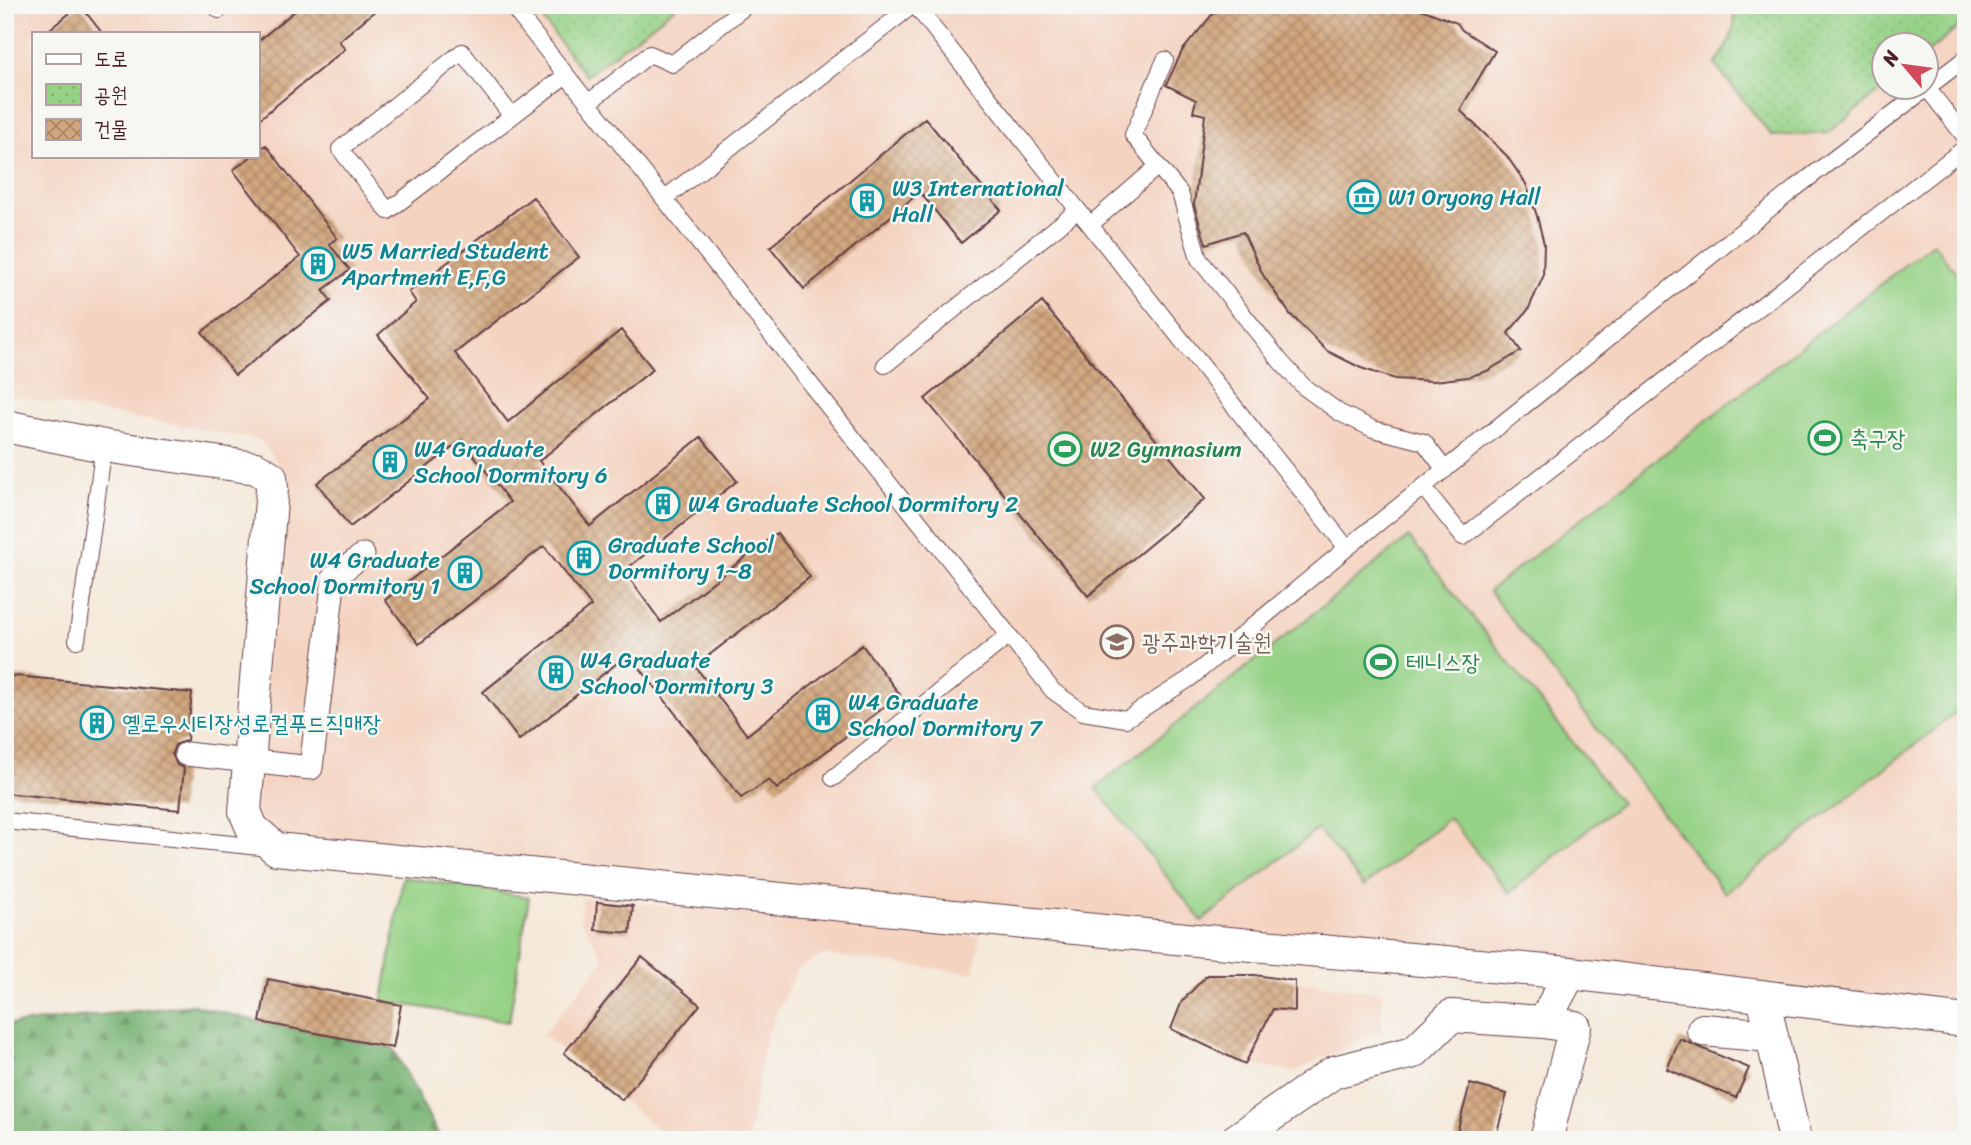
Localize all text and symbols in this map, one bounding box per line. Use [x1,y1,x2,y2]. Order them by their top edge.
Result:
legend [32,32,259,158]
north arrow [1870,32,1940,102]
text: 도로 [94,40,128,78]
text: N [1872,44,1909,73]
text: 공원 [94,76,128,114]
text: 건물 [94,110,128,148]
place label: W3 International Hall [892,168,1064,235]
place label: W1 Oryong Hall [1388,177,1541,218]
museum icon: W1 Oryong Hall [1345,178,1383,216]
building icon: W3 International Hall [848,182,886,220]
place label: W5 Married Student Apartment E,F,G [341,231,549,298]
building icon: W5 Married Student Apartment E,F,G [299,245,337,283]
place label: 축구장 [1850,418,1906,459]
sports icon: 축구장 [1806,419,1844,457]
place label: W4 Graduate School Dormitory 6 [414,429,608,496]
place label: W2 Gymnasium [1090,429,1242,470]
sports icon: W2 Gymnasium [1046,430,1084,468]
building icon: W4 Graduate School Dormitory 6 [371,443,409,481]
place label: W4 Graduate School Dormitory 2 [688,484,1018,525]
building icon: W4 Graduate School Dormitory 2 [644,485,682,523]
place label: Graduate School Dormitory 1~8 [608,525,774,592]
building icon: Graduate School Dormitory 1~8 [565,539,603,577]
place label: W4 Graduate School Dormitory 1 [249,540,440,607]
building icon: W4 Graduate School Dormitory 1 [446,554,484,592]
place label: 광주과학기술원 [1142,622,1272,663]
school or university icon: 광주과학기술원 [1098,623,1136,661]
place label: W4 Graduate School Dormitory 3 [580,640,774,707]
place label: 테니스장 [1406,642,1480,683]
sports icon: 테니스장 [1362,643,1400,681]
building icon: W4 Graduate School Dormitory 3 [537,654,575,692]
place label: W4 Graduate School Dormitory 7 [848,682,1044,749]
building icon: W4 Graduate School Dormitory 7 [804,696,842,734]
place label: 옐로우시티장성로컬푸드직매장 [122,703,381,744]
building icon: 옐로우시티장성로컬푸드직매장 [78,704,116,742]

